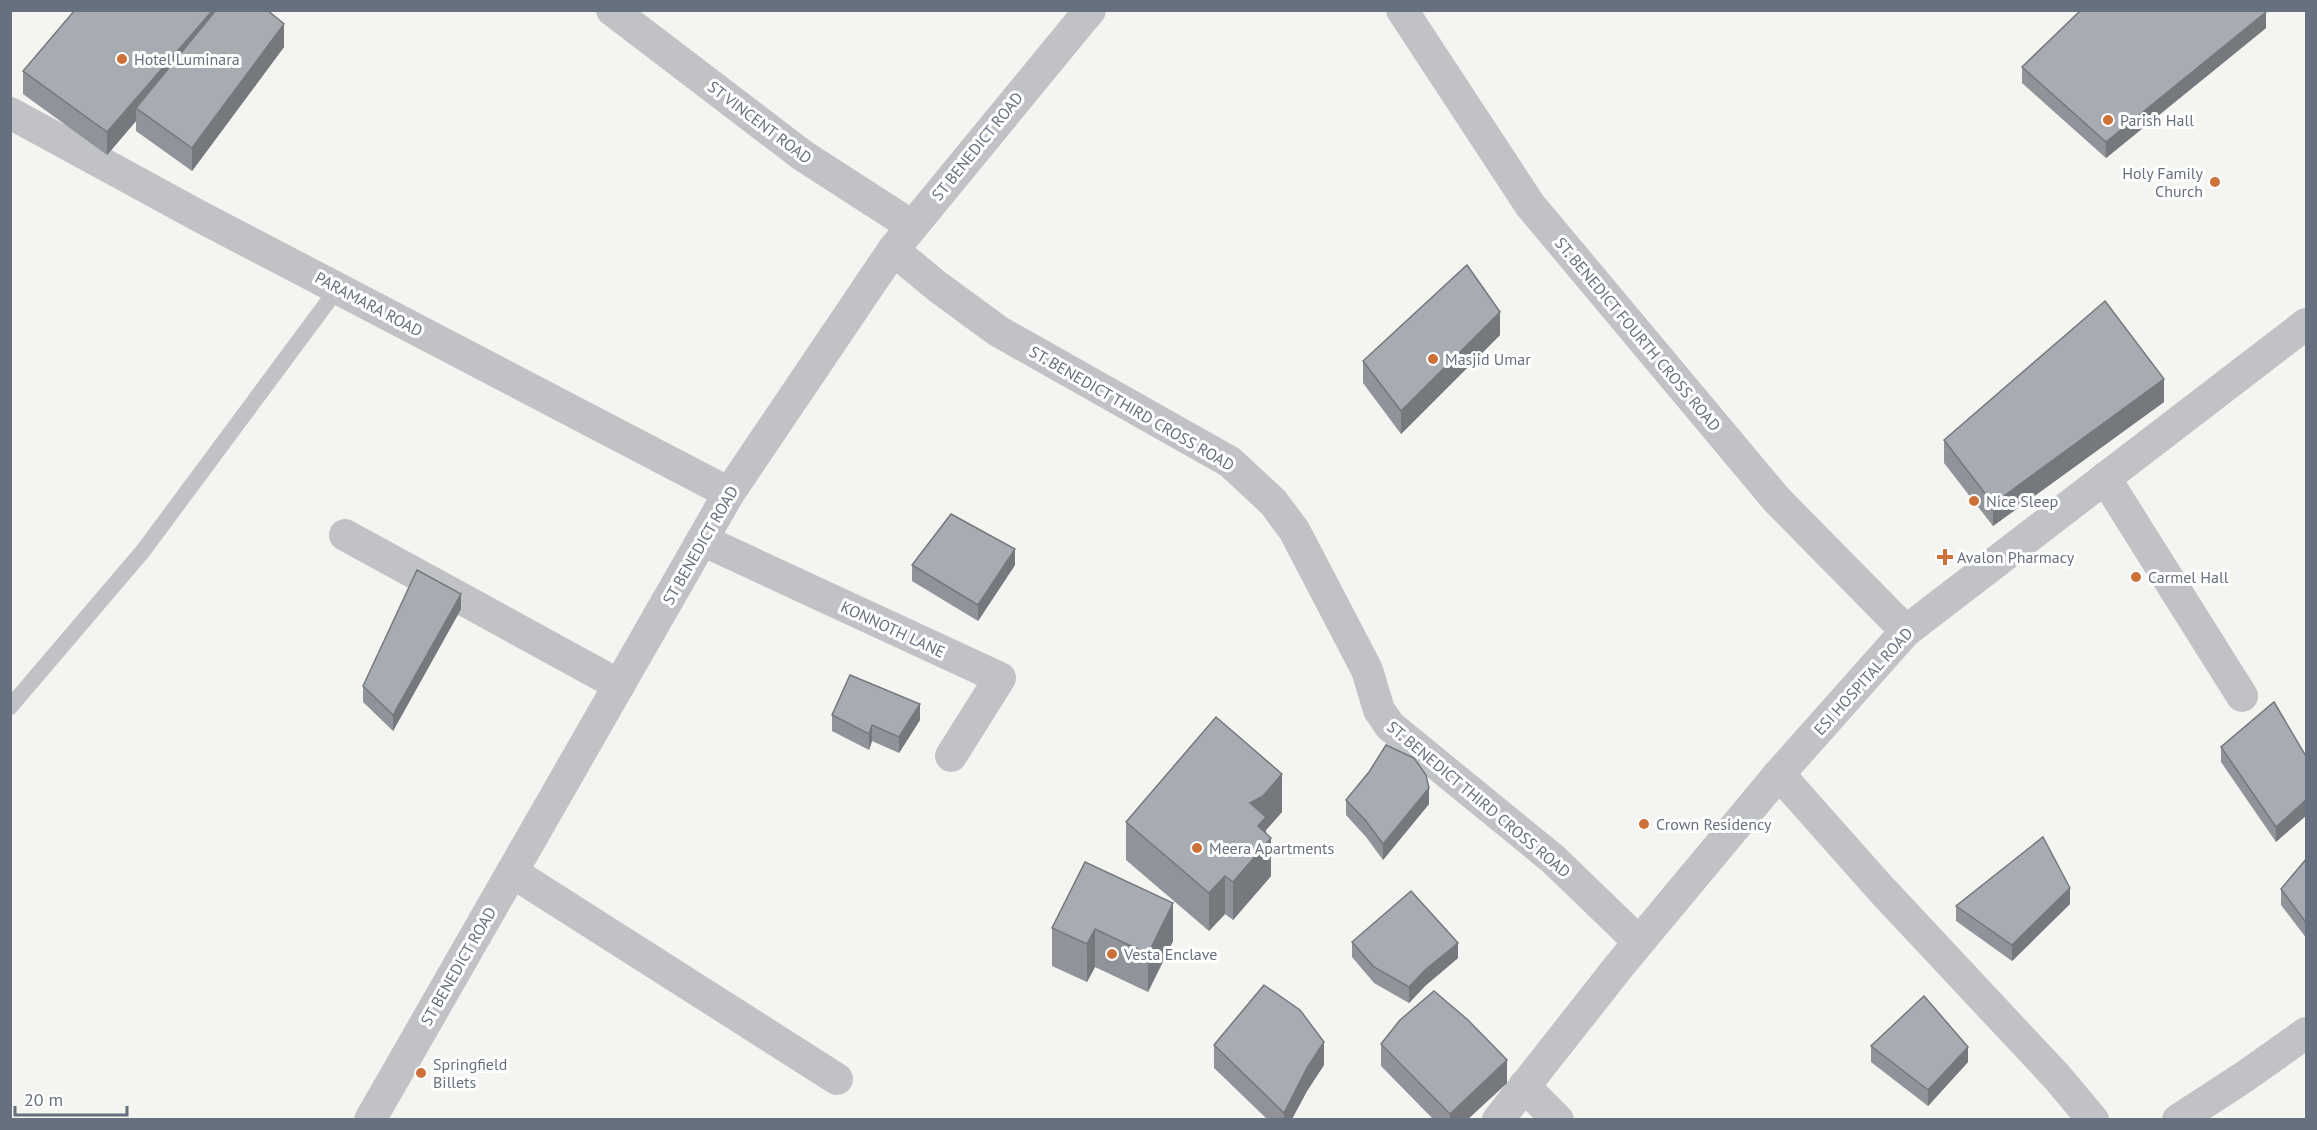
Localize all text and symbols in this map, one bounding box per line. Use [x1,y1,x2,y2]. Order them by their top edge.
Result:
place label: Hotel Luminara [134,49,240,69]
marker: Hotel Luminara [115,52,129,66]
street label: ST VINCENT ROAD [704,76,816,168]
street label: ST BENEDICT ROAD [927,88,1027,204]
place label: Parish Hall [2120,110,2194,130]
marker: Parish Hall [2101,113,2115,127]
place label: Holy Family Church [2122,163,2204,201]
marker: Holy Family Church [2208,175,2222,189]
street label: ST. BENEDICT FOURTH CROSS ROAD [1551,233,1725,435]
street label: PARAMARA ROAD [312,267,426,341]
street label: ST. BENEDICT THIRD CROSS ROAD [1026,341,1238,475]
place label: Masjid Umar [1445,349,1531,369]
marker: Masjid Umar [1426,352,1440,366]
street label: ST BENEDICT ROAD [658,482,742,608]
place label: Nice Sleep [1986,491,2058,511]
marker: Nice Sleep [1967,494,1981,508]
place label: Avalon Pharmacy [1957,547,2075,567]
marker: Avalon Pharmacy [1938,550,1952,564]
place label: Carmel Hall [2148,567,2229,587]
marker: Carmel Hall [2129,570,2143,584]
street label: KONNOTH LANE [838,596,948,662]
street label: ESI HOSPITAL ROAD [1809,623,1917,739]
street label: ST. BENEDICT THIRD CROSS ROAD [1383,716,1575,882]
place label: Crown Residency [1656,814,1772,834]
marker: Crown Residency [1637,817,1651,831]
place label: Meera Apartments [1209,838,1334,858]
marker: Meera Apartments [1190,841,1204,855]
street label: ST BENEDICT ROAD [416,903,500,1029]
place label: Vesta Enclave [1123,944,1217,964]
marker: Vesta Enclave [1105,947,1119,961]
place label: Springfield Billets [433,1054,507,1092]
marker: Springfield Billets [414,1066,428,1080]
scale bar [15,1079,128,1117]
text: 20 m [24,1088,63,1111]

